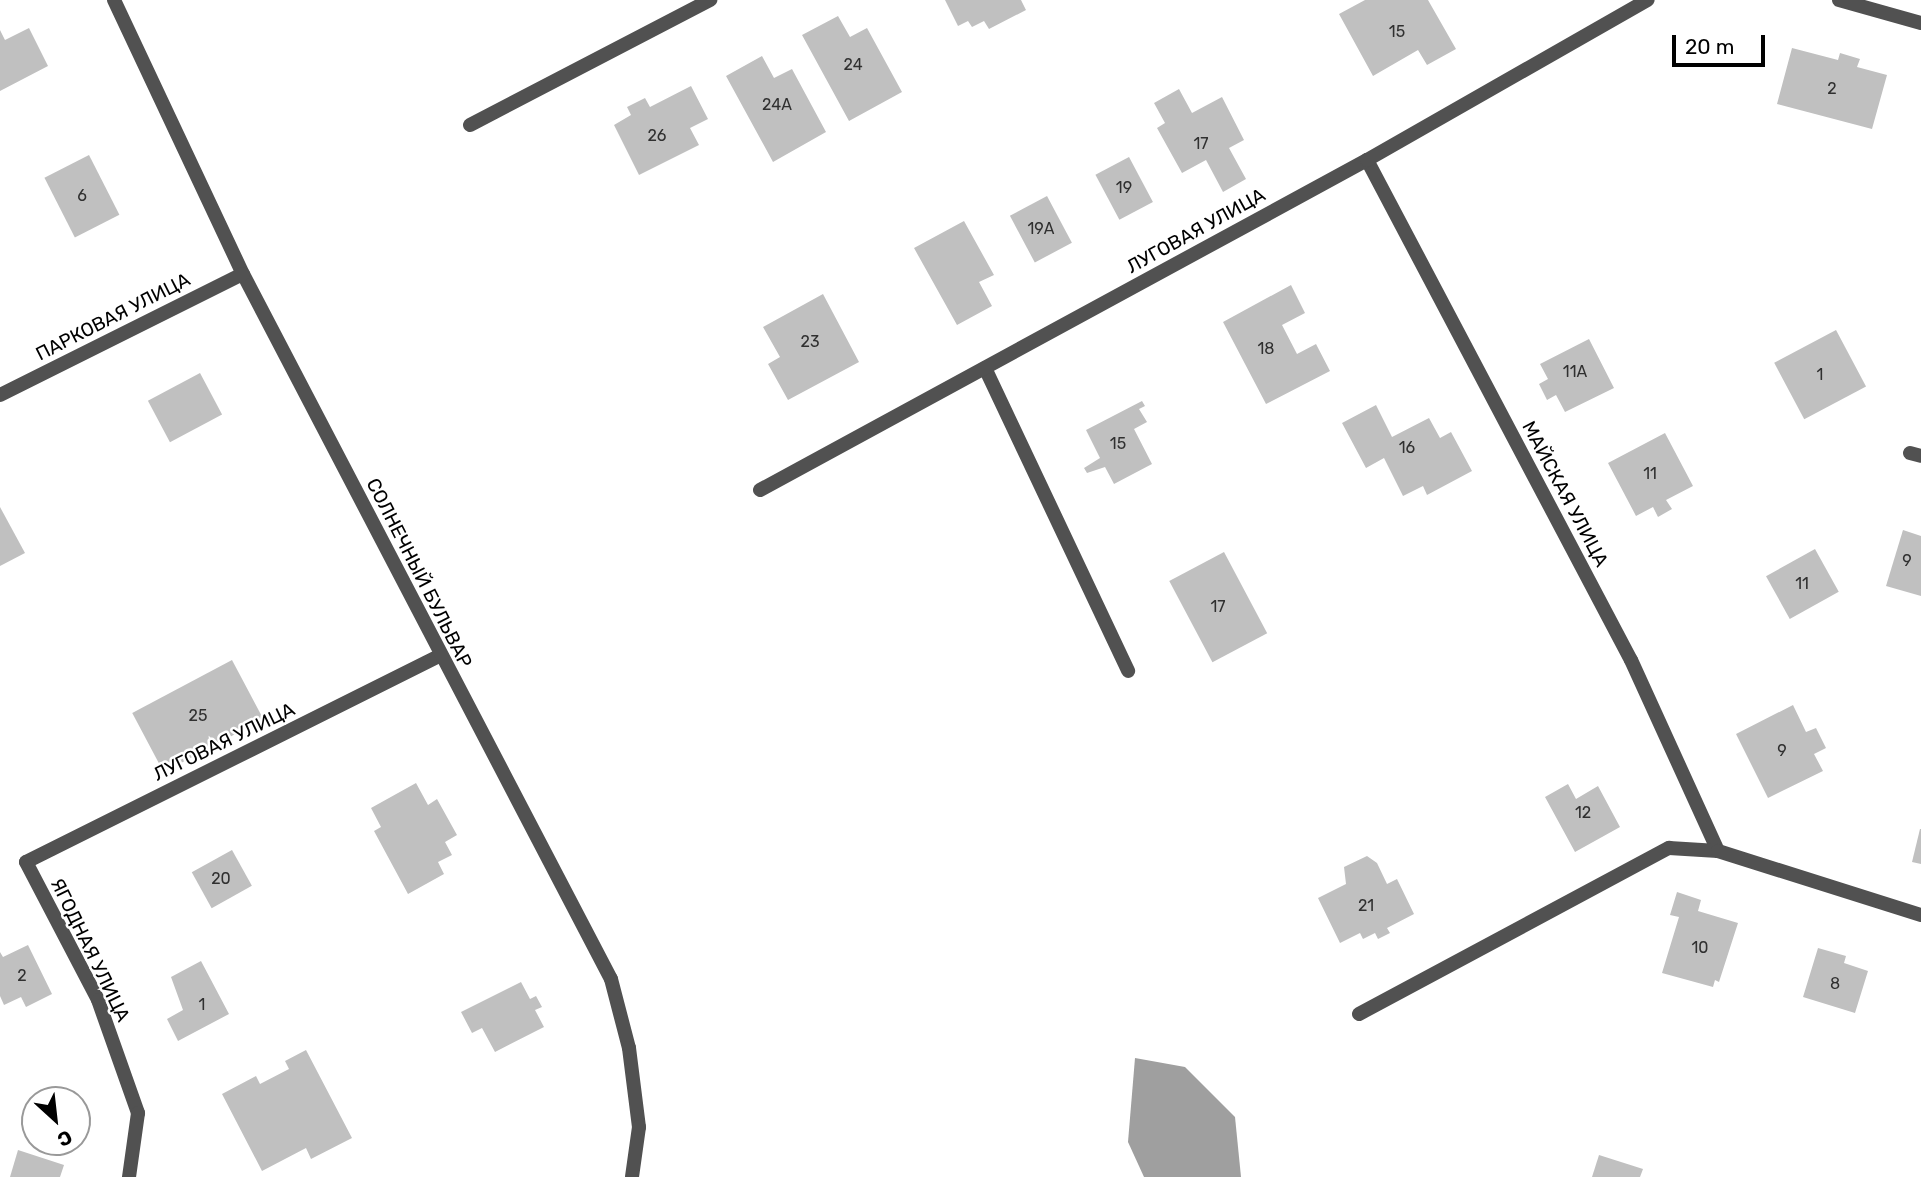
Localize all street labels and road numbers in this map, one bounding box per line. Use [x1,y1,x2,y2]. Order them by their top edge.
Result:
street label: ЛУГОВАЯ УЛИЦА [1123,184,1269,278]
street label: ПАРКОВАЯ УЛИЦА [32,268,194,366]
street label: МАЙСКАЯ УЛИЦА [1517,417,1613,571]
street label: СОЛНЕЧНЫЙ БУЛЬВАР [361,475,477,671]
street label: ЛУГОВАЯ УЛИЦА [150,698,298,786]
street label: ЯГОДНАЯ УЛИЦА [45,875,135,1025]

